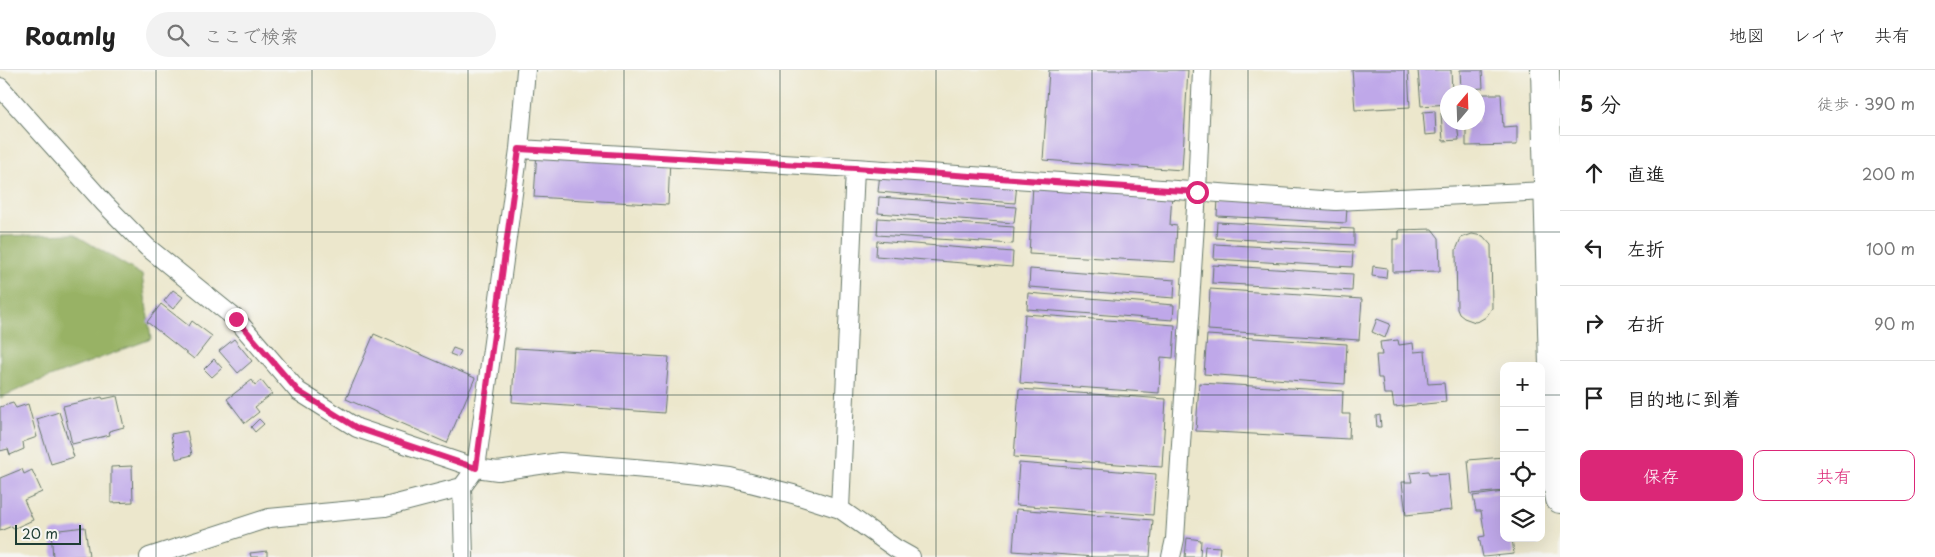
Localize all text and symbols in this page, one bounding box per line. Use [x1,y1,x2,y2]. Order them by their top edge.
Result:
search box [146,12,496,57]
text: Roamly [25,17,116,53]
icon: search [164,21,192,49]
text: ここで検索 [204,21,299,49]
text: 地図 [1729,21,1765,48]
text: レイヤ [1793,21,1846,48]
text: 共有 [1874,21,1910,48]
north arrow [1440,85,1485,130]
text: 5 分 [1580,87,1621,119]
text: 徒歩 · 390 m [1817,91,1915,115]
icon: ahead [1580,159,1608,187]
text: 直進 [1627,159,1665,187]
text: 200 m [1862,161,1915,185]
route start [1186,181,1209,204]
icon: left [1580,234,1608,262]
text: 左折 [1627,234,1665,262]
text: 100 m [1866,236,1915,260]
route end [225,308,248,331]
icon: right [1580,309,1608,337]
text: 右折 [1627,309,1665,337]
text: 90 m [1874,311,1915,335]
map controls [1500,362,1545,542]
button: + [1500,362,1545,407]
icon: arrive [1580,384,1608,412]
text: 目的地に到着 [1627,384,1741,412]
button: − [1500,407,1545,452]
button: 保存 [1580,450,1743,501]
button: 共有 [1753,450,1915,501]
button: locate [1500,452,1545,497]
button: layers [1500,497,1545,542]
scale bar [15,522,81,545]
text: 20 m [22,523,58,544]

